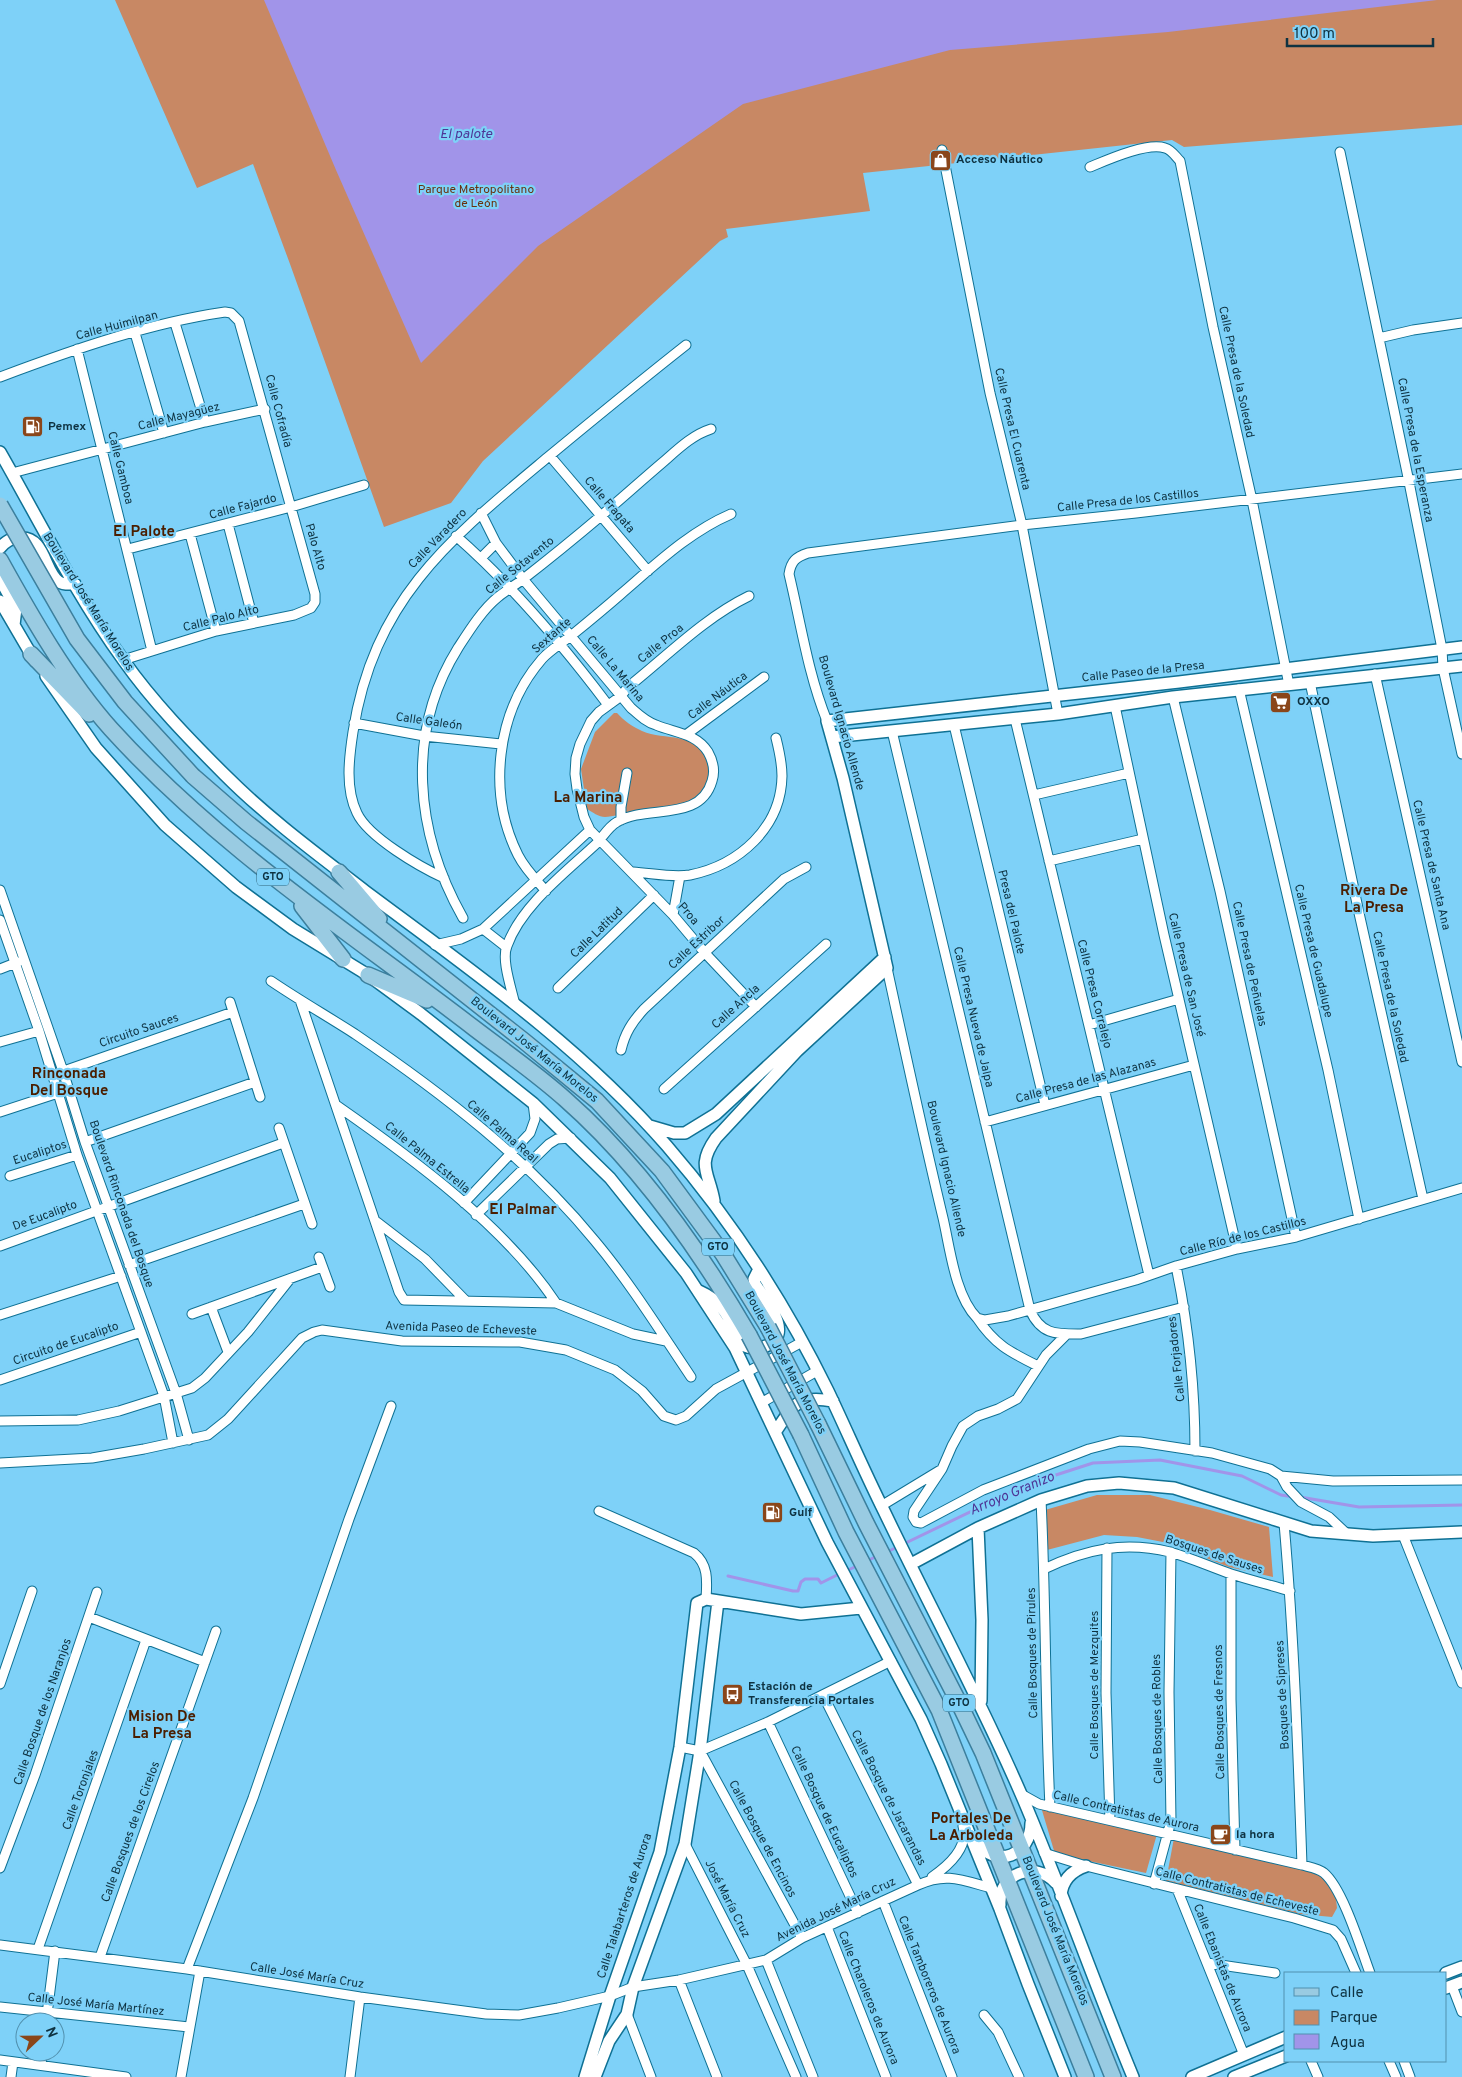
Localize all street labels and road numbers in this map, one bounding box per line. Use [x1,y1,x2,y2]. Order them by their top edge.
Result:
street label: Calle Presa de la Soledad [1214,305,1258,439]
street label: Calle Huimilpan [74,307,160,345]
street label: Calle Presa El Cuarenta [990,366,1034,492]
street label: Calle Cofradía [261,373,295,449]
street label: Calle Presa de la Esperanza [1393,376,1437,524]
street label: Calle Mayagüez [136,399,222,435]
street label: Calle Gamboa [103,430,137,506]
street label: Calle Fragata [580,473,638,537]
street label: Calle Presa de los Castillos [1056,486,1200,516]
street label: Calle Fajardo [207,490,279,524]
street label: Calle Varadero [405,505,471,573]
street label: Palo Alto [301,522,329,573]
street label: Boulevard José María Morelos [39,530,137,674]
street label: Calle Sotavento [482,533,558,599]
street label: Calle Palo Alto [181,602,261,636]
street label: Sextante [529,614,575,658]
street label: Calle Proa [635,621,687,667]
street label: Calle La Marina [583,632,647,706]
street label: Boulevard Ignacio Allende [814,654,868,792]
street label: Calle Paseo de la Presa [1081,658,1205,686]
street label: Calle Náutica [685,668,751,724]
street label: Calle Galeón [394,709,464,735]
street label: Calle Presa de Santa Ana [1408,798,1454,932]
street label: Presa del Palote [993,868,1029,956]
road number: GTO [257,869,289,886]
street label: Calle Presa de Guadalupe [1290,883,1336,1019]
street label: Proa [674,899,702,929]
street label: Calle Presa de Peñuelas [1228,900,1270,1028]
street label: Calle Latitud [567,904,627,962]
street label: Calle Presa de San José [1164,911,1208,1039]
street label: Calle Estribor [665,912,729,973]
street label: Calle Presa de la Soledad [1368,930,1412,1064]
street label: Calle Presa Corralejo [1073,938,1115,1050]
street label: Calle Presa Nueva de Jalpa [949,945,997,1089]
street label: Calle Ancla [708,981,764,1033]
street label: Boulevard José María Morelos [467,993,601,1107]
street label: Circuito Sauces [97,1010,181,1052]
street label: Calle Presa de las Alazanas [1014,1055,1158,1107]
street label: Calle Palma Real [463,1097,541,1167]
street label: Boulevard Ignacio Allende [922,1099,970,1239]
street label: Boulevard Rinconada del Bosque [85,1118,157,1290]
street label: Calle Palma Estrella [381,1119,473,1197]
street label: Eucaliptos [11,1137,69,1169]
street label: De Eucalipto [11,1197,80,1235]
street label: Calle Río de los Castillos [1178,1214,1308,1260]
road number: GTO [702,1238,734,1256]
street label: Boulevard José María Morelos [740,1289,830,1437]
street label: Calle Forjadores [1165,1315,1189,1403]
street label: Circuito de Eucalipto [11,1318,121,1370]
street label: Avenida Paseo de Echeveste [385,1318,537,1340]
street label: Bosques de Sauses [1163,1532,1265,1578]
street label: Calle Bosques de Pirules [1024,1587,1042,1719]
street label: Calle Bosques de Mezquites [1087,1611,1103,1759]
street label: Calle Bosque de los Naranjos [10,1636,76,1788]
street label: Bosques de Sipreses [1272,1640,1294,1750]
street label: Calle Bosques de Fresnos [1211,1644,1229,1780]
street label: Calle Bosques de Robles [1149,1654,1167,1784]
road number: GTO [943,1695,975,1712]
street label: Calle Bosque de Jacarandas [847,1727,929,1869]
street label: Calle Bosque de Eucaliptos [786,1743,862,1881]
street label: Calle Toronjales [59,1748,103,1832]
street label: Calle Bosques de los Cirelos [98,1759,164,1905]
street label: Calle Bosque de Encinos [724,1778,800,1900]
street label: Calle Contratistas de Aurora [1051,1787,1201,1837]
street label: Calle Talabarteros de Aurora [594,1831,656,1981]
street label: Boulevard José María Morelos [1018,1854,1092,2008]
street label: José María Cruz [700,1857,754,1941]
street label: Calle Contratistas de Echeveste [1154,1864,1320,1920]
street label: Avenida José María Cruz [773,1874,899,1946]
street label: Calle Ebanistas de Aurora [1189,1902,1255,2034]
street label: Calle Tamboreros de Aurora [894,1913,964,2057]
street label: Calle Charoleros de Aurora [834,1929,902,2067]
street label: Calle José María Cruz [249,1959,365,1993]
street label: Calle José María Martínez [27,1990,165,2020]

